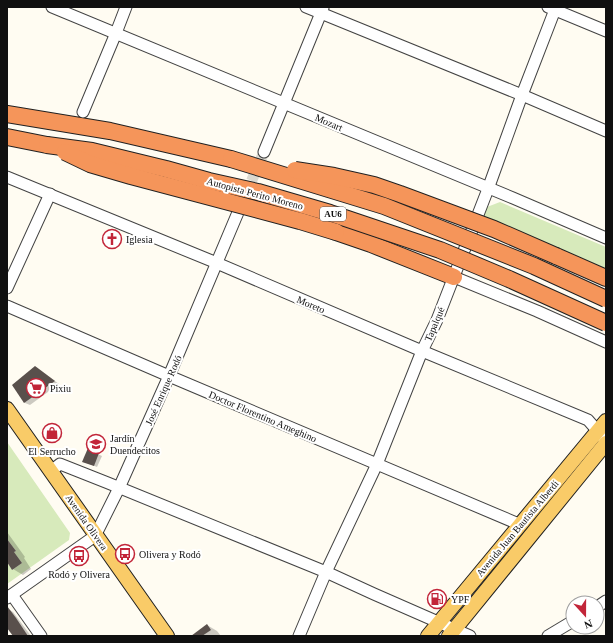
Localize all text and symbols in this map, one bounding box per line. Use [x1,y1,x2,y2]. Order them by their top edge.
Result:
street label: Mozart [313,112,344,133]
street label: Autopista Perito Moreno [205,175,304,212]
road number: AU6 [320,207,346,221]
church icon: Iglesia [101,228,123,250]
place label: Iglesia [126,234,153,245]
street label: Moreto [295,294,327,315]
street label: Tapalqué [422,305,447,343]
street label: José Enrique Rodó [143,353,184,427]
supermarket icon: Pixiu [25,377,47,399]
place label: Pixiu [50,383,71,394]
street label: Doctor Florentino Ameghino [207,389,318,444]
shop icon: El Serrucho [41,422,63,444]
school or university icon: Jardín Duendecitos [85,433,107,455]
place label: Jardín Duendecitos [110,433,160,456]
place label: El Serrucho [28,446,76,457]
street label: Avenida Juan Bautista Alberdi [474,478,561,578]
street label: Avenida Olivera [63,492,110,553]
bus stop icon: Olivera y Rodó [114,543,136,565]
bus stop icon: Rodó y Olivera [68,545,90,567]
place label: Olivera y Rodó [139,549,201,560]
place label: Rodó y Olivera [48,569,110,580]
fuel station icon: YPF [426,588,448,610]
place label: YPF [451,594,470,605]
north arrow [565,595,605,635]
text: N [583,617,594,631]

